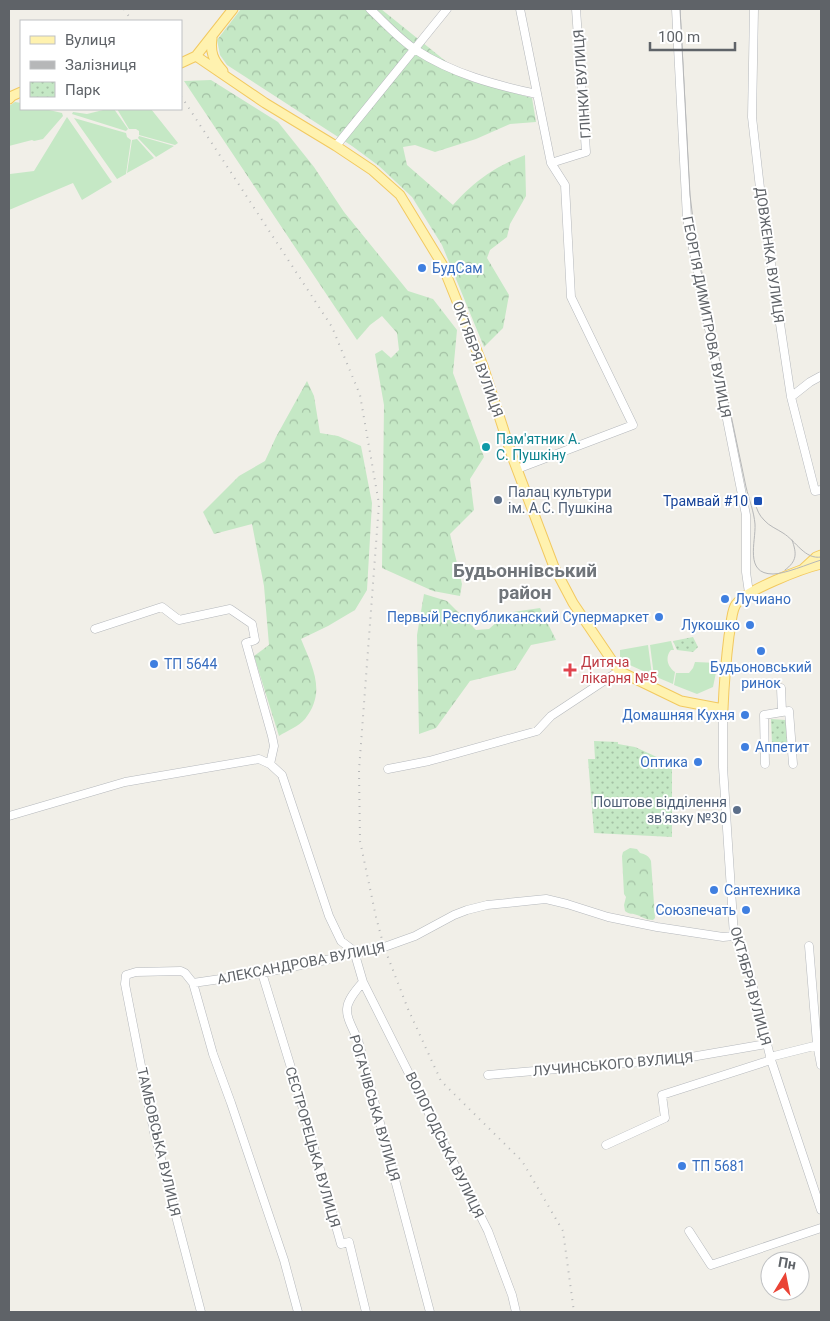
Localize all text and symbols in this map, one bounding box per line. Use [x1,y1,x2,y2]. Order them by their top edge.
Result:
legend [20,20,182,110]
scale bar [650,20,735,52]
text: 100 m [658,28,700,46]
street label: ГЛІНКИ ВУЛИЦЯ [570,29,594,139]
text: Вулиця [65,31,116,49]
text: Залізниця [65,56,137,74]
text: Парк [65,81,100,99]
street label: ДОВЖЕНКА ВУЛИЦЯ [753,186,787,324]
street label: ГЕОРГІЯ ДИМИТРОВА ВУЛИЦЯ [680,215,734,419]
place label: БудСам [432,260,483,276]
marker: БудСам [416,262,428,274]
street label: ОКТЯБРЯ ВУЛИЦЯ [450,299,506,419]
place label: Пам'ятник А. С. Пушкіну [496,431,581,463]
marker: Пам'ятник А. С. Пушкіну [480,441,492,453]
place label: Палац культури ім. А.С. Пушкіна [508,484,613,516]
place label: Трамвай #10 [663,493,748,509]
marker: Палац культури ім. А.С. Пушкіна [492,494,504,506]
marker: Трамвай #10 [752,495,764,507]
district label: Будьоннівський район [453,559,597,604]
place label: Лучиано [735,591,791,607]
marker: Лучиано [719,593,731,605]
place label: Первый Республиканский Супермаркет [387,609,649,625]
marker: Первый Республиканский Супермаркет [653,611,665,623]
place label: Лукошко [681,617,740,633]
marker: Лукошко [744,619,756,631]
marker: Будьоновський ринок [755,645,767,657]
place label: Дитяча лікарня №5 [581,654,657,686]
place label: ТП 5644 [164,656,217,672]
marker: ТП 5644 [148,658,160,670]
place label: Будьоновський ринок [710,659,812,691]
marker: Дитяча лікарня №5 [563,663,577,677]
place label: Домашняя Кухня [622,707,735,723]
marker: Домашняя Кухня [739,709,751,721]
place label: Аппетит [755,739,809,755]
marker: Аппетит [739,741,751,753]
place label: Оптика [640,754,688,770]
marker: Оптика [692,756,704,768]
place label: Поштове відділення зв'язку №30 [593,794,727,826]
marker: Поштове відділення зв'язку №30 [731,804,743,816]
place label: Сантехника [724,882,801,898]
marker: Сантехника [708,884,720,896]
place label: Союзпечать [655,902,736,918]
marker: Союзпечать [740,904,752,916]
street label: ОКТЯБРЯ ВУЛИЦЯ [727,925,775,1047]
street label: АЛЕКСАНДРОВА ВУЛИЦЯ [216,939,386,987]
street label: РОГАЧІВСЬКА ВУЛИЦЯ [346,1033,404,1183]
street label: ЛУЧИНСЬКОГО ВУЛИЦЯ [532,1049,694,1079]
street label: СЕСТРОРЕЦЬКА ВУЛИЦЯ [282,1065,344,1229]
street label: ТАМБОВСЬКА ВУЛИЦЯ [134,1066,184,1218]
street label: ВОЛОГОДСЬКА ВУЛИЦЯ [403,1069,487,1221]
place label: ТП 5681 [692,1158,745,1174]
marker: ТП 5681 [676,1160,688,1172]
north arrow [760,1251,810,1301]
text: Пн [777,1254,797,1273]

